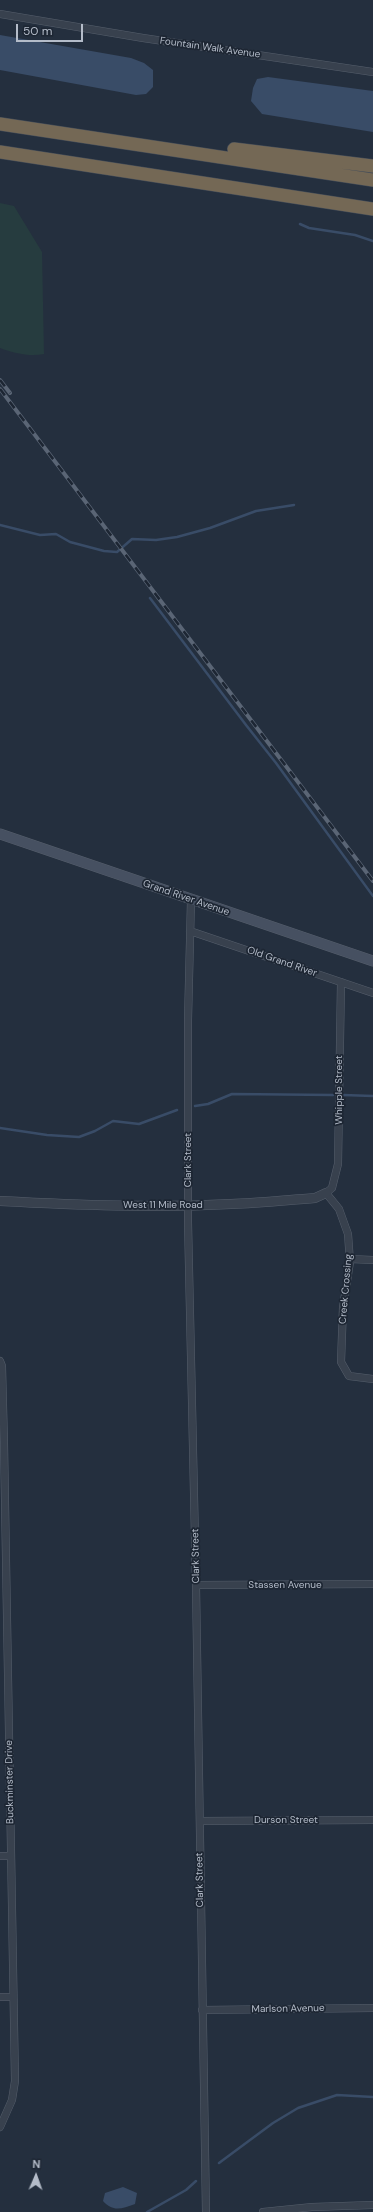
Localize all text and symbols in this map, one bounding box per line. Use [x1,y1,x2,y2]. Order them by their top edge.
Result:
scale bar [18,16,85,42]
text: 50 m [23,23,52,39]
street label: Fountain Walk Avenue [159,35,261,61]
street label: Grand River Avenue [141,878,231,918]
street label: Old Grand River [246,944,318,980]
street label: Whipple Street [333,1055,345,1125]
street label: Clark Street [182,1133,194,1187]
street label: West 11 Mile Road [123,1199,203,1211]
street label: Creek Crossing [337,1254,355,1324]
street label: Clark Street [190,1529,202,1583]
street label: Stassen Avenue [248,1579,322,1591]
street label: Buckminster Drive [3,1740,17,1824]
street label: Durson Street [254,1814,318,1826]
street label: Clark Street [194,1853,206,1907]
street label: Marlson Avenue [251,2002,325,2016]
north arrow [16,2156,56,2196]
text: N [32,2157,41,2171]

